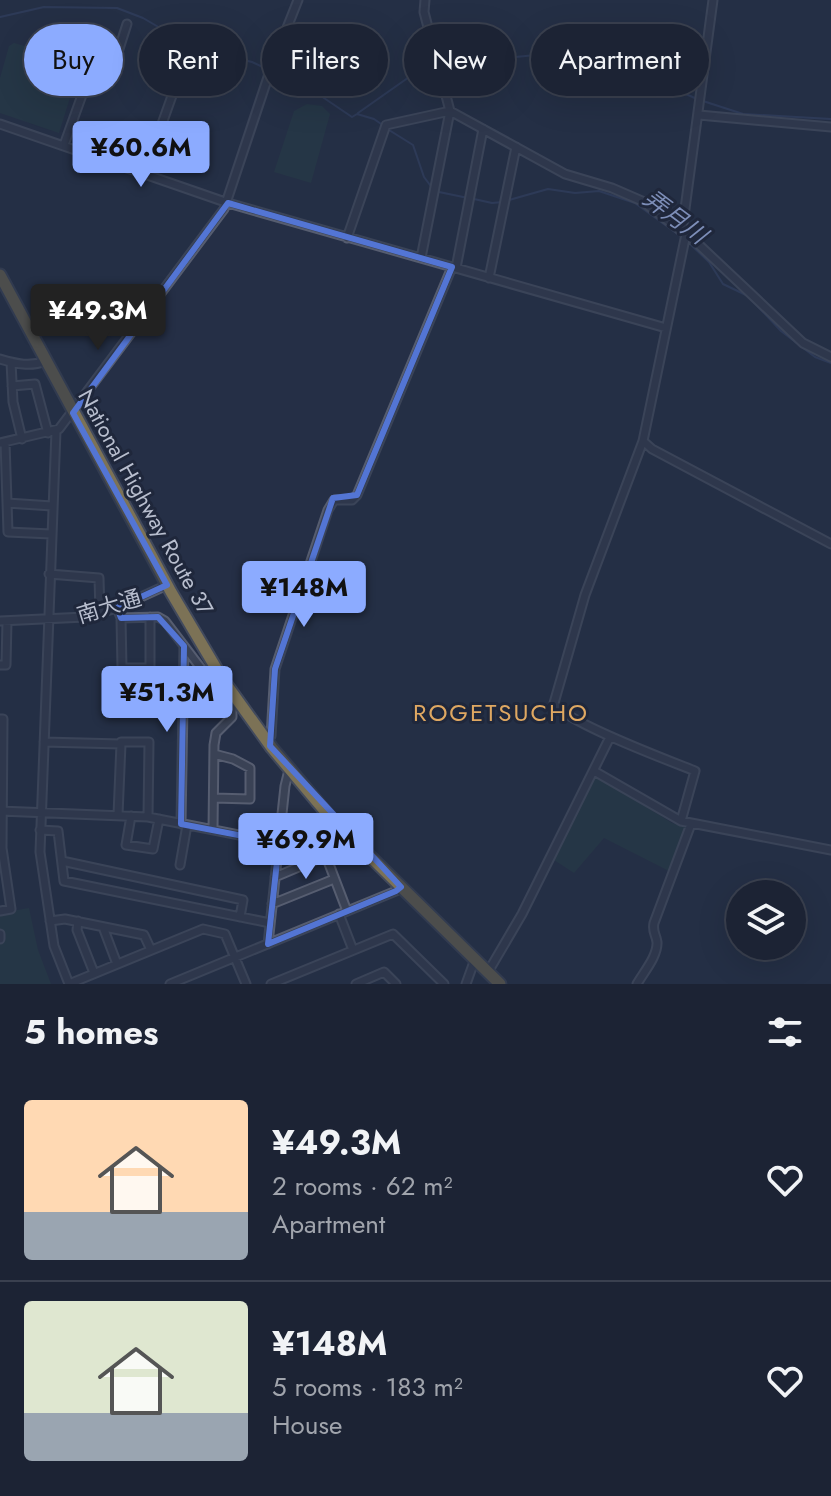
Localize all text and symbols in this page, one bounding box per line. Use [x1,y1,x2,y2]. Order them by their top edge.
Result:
chip: Buy [24,24,123,96]
chip: Rent [139,24,246,96]
chip: Filters [262,24,388,96]
chip: New [404,24,515,96]
chip: Apartment [531,24,709,96]
pin: ¥60.6M [76,121,206,189]
text: ¥60.6M [91,128,191,166]
water label: 弄月川 [636,181,717,254]
pin: ¥49.3M [33,284,163,352]
text: ¥49.3M [49,291,147,329]
street label: National Highway Route 37 [70,383,222,621]
pin: ¥148M [248,561,360,629]
text: ¥148M [260,568,348,606]
street label: 南大通 [73,581,145,631]
pin: ¥51.3M [102,666,232,734]
text: ¥51.3M [119,673,215,711]
district label: ROGETSUCHO [413,695,589,730]
pin: ¥69.9M [241,813,371,881]
text: ¥69.9M [256,820,356,858]
map controls [726,880,806,960]
button: layers [726,880,806,960]
text: 5 homes [24,1008,158,1057]
icon: filters [763,1010,807,1054]
text: ¥49.3M [272,1118,401,1167]
icon: home [88,1132,184,1228]
icon: heart [763,1158,807,1202]
text: 2 rooms · 62 m² [272,1167,453,1205]
text: Apartment [272,1205,385,1243]
text: ¥148M [272,1319,387,1368]
icon: home [88,1333,184,1429]
icon: heart [763,1359,807,1403]
text: 5 rooms · 183 m² [272,1368,463,1406]
text: House [272,1406,342,1444]

